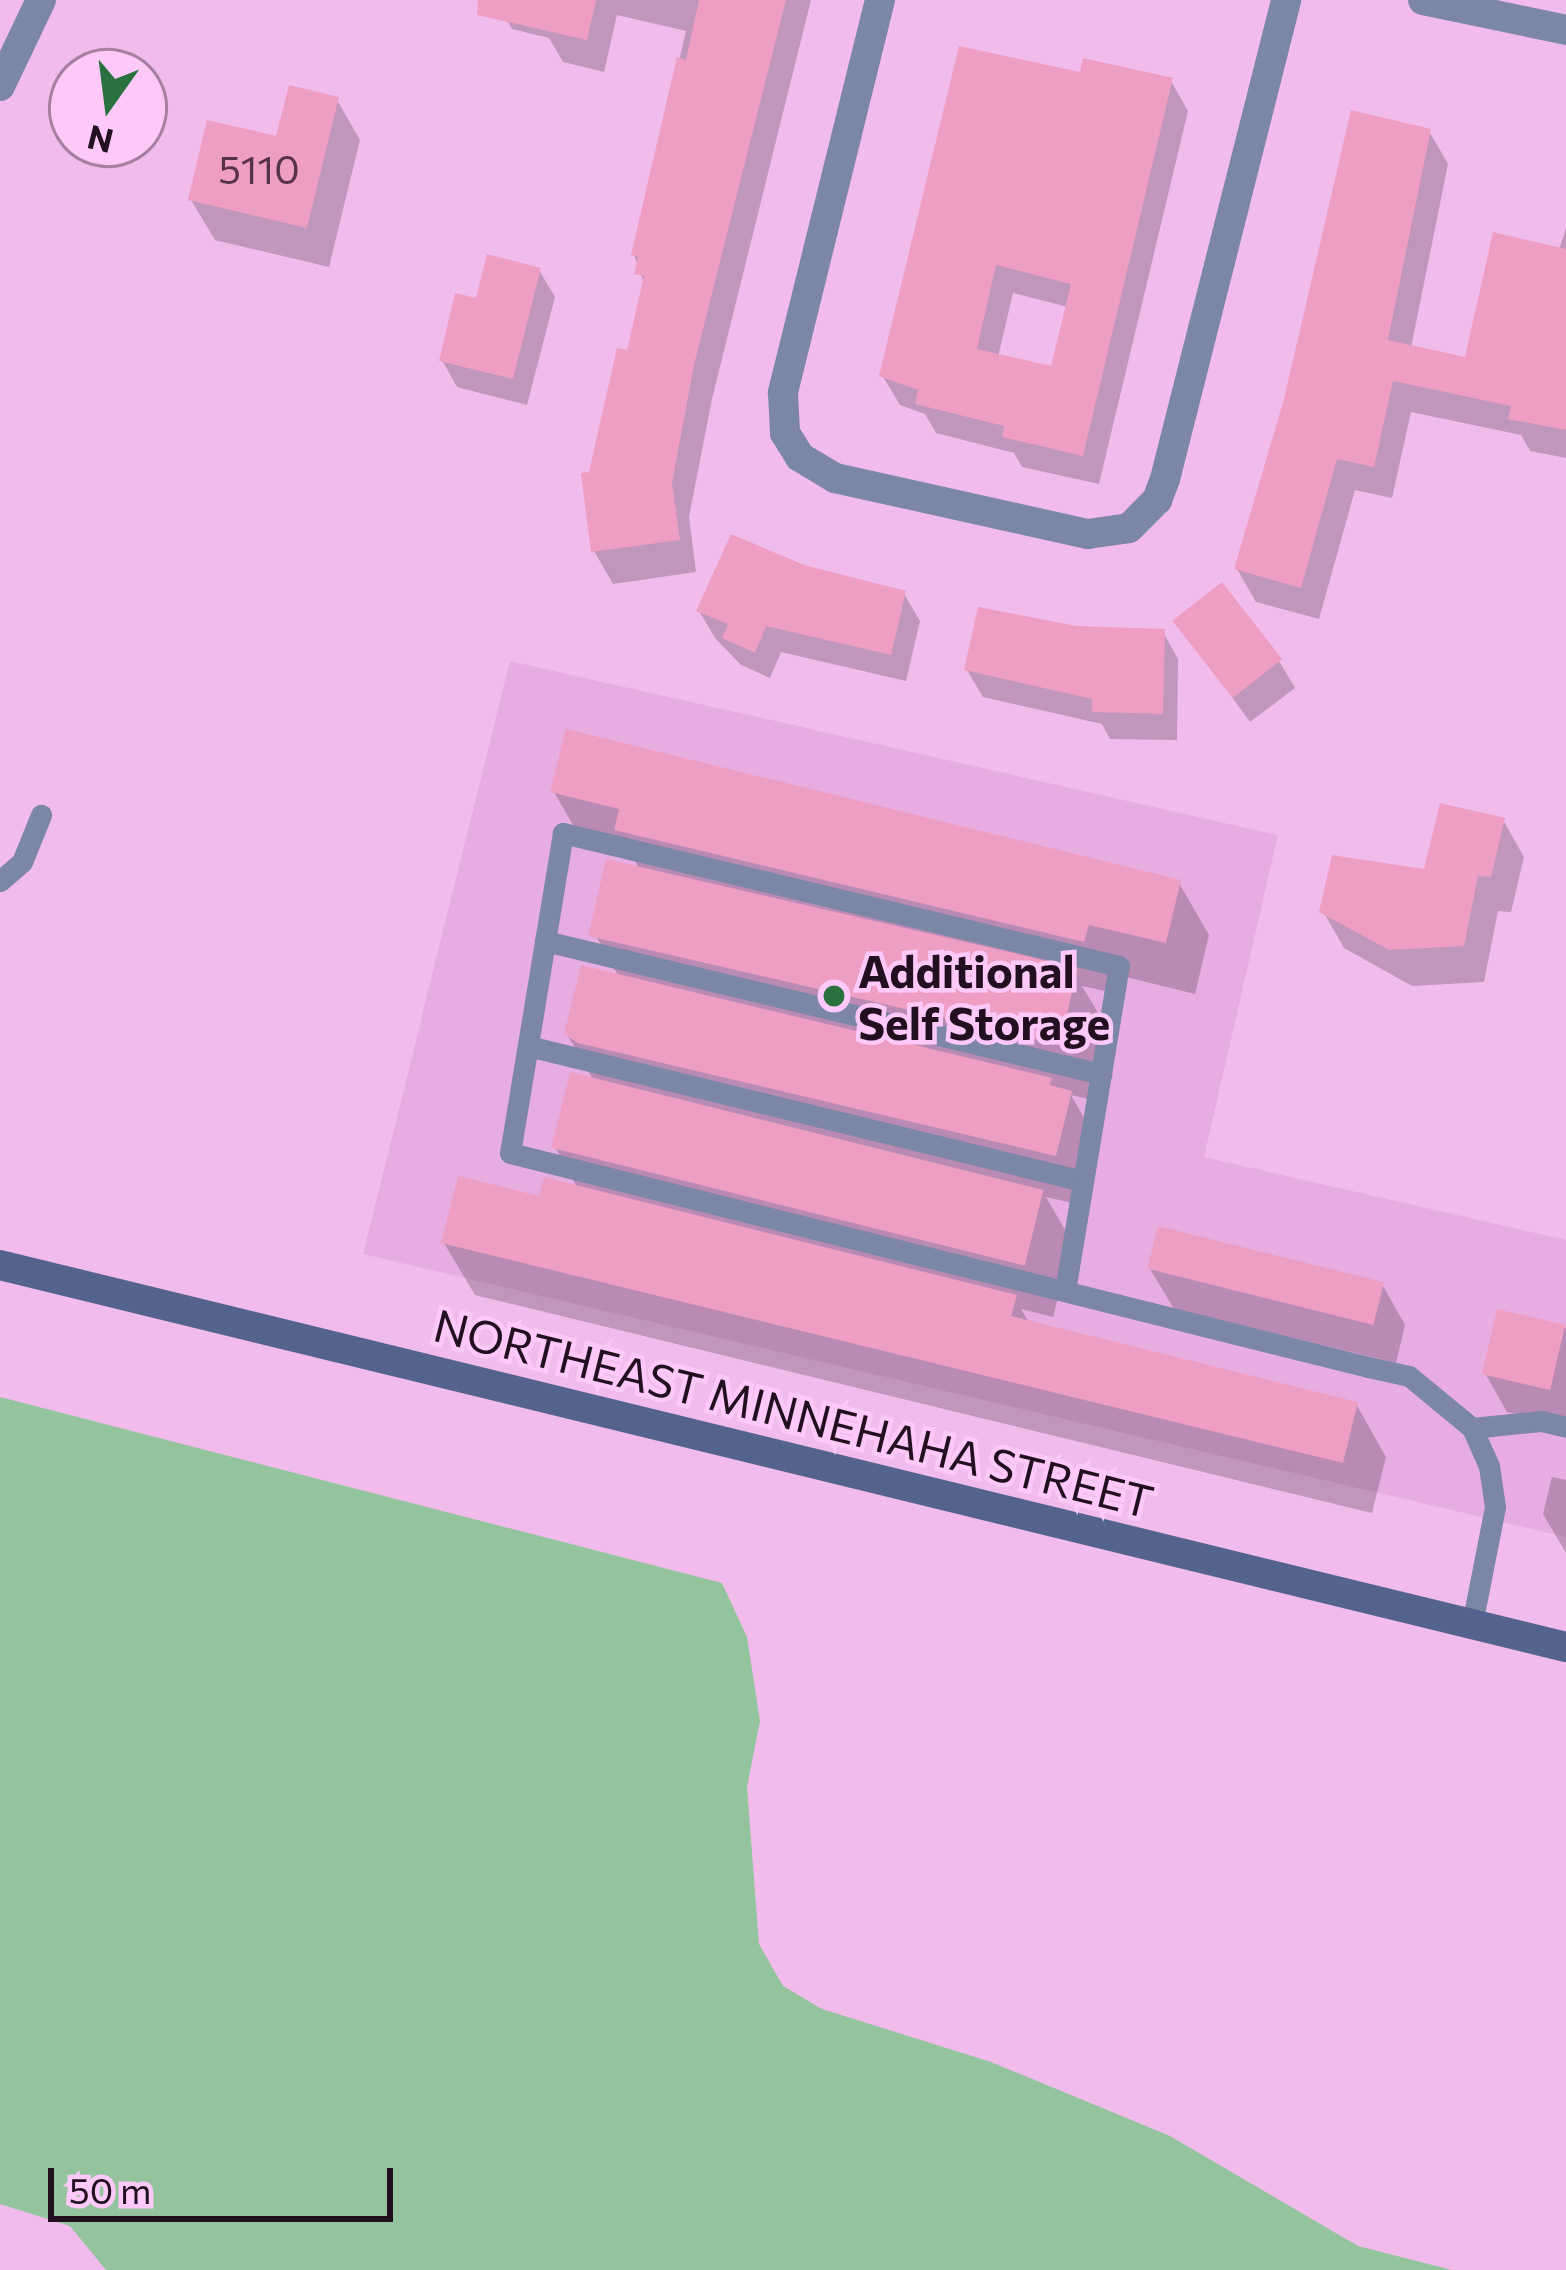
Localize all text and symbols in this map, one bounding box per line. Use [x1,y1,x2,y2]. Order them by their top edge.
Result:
north arrow [48,48,168,168]
text: N [83,118,117,163]
house number: 5110 [218,145,300,191]
place label: Additional Self Storage [858,943,1110,1049]
marker: Additional Self Storage [821,983,847,1009]
street label: NORTHEAST MINNEHAHA STREET [429,1296,1159,1528]
scale bar [54,2144,399,2218]
text: 50 m [69,2167,151,2211]

